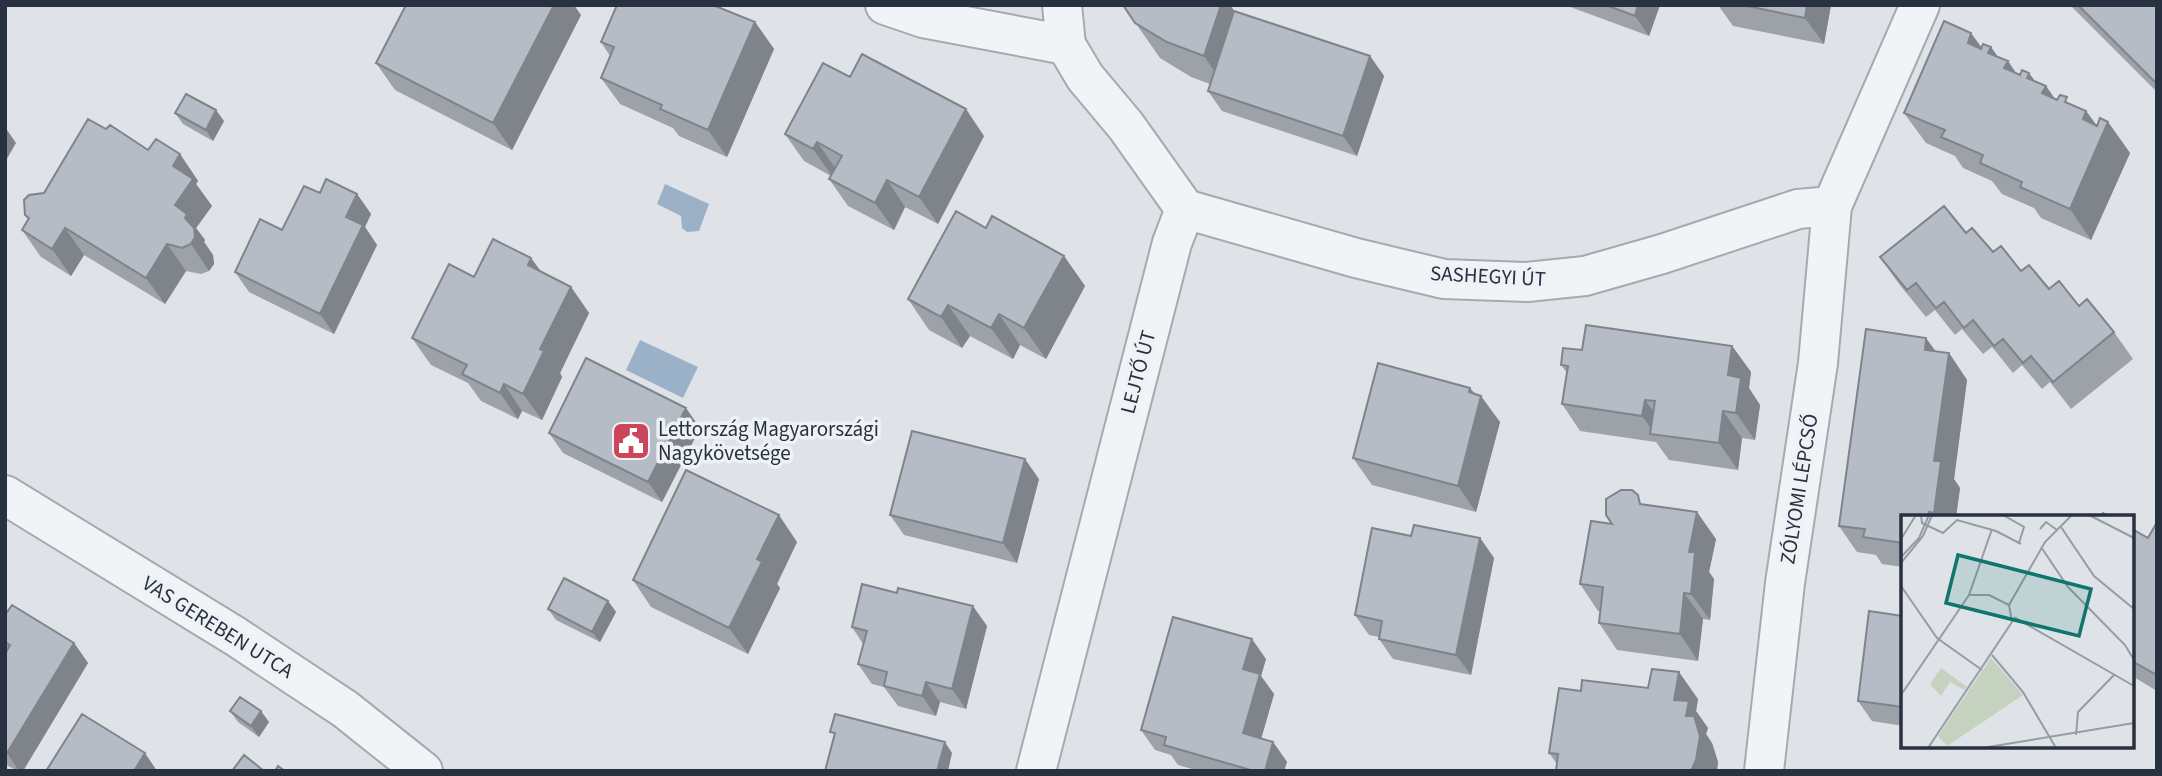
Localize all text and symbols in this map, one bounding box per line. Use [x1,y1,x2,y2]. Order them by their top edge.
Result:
street label: SASHEGYI ÚT [1429,258,1547,294]
street label: LEJTŐ ÚT [1113,327,1163,417]
street label: ZÓLYOMI LÉPCSŐ [1772,412,1826,566]
place label: Lettország Magyarországi Nagykövetsége [658,414,879,468]
public building icon: Lettország Magyarországi Nagykövetsége [610,420,652,462]
inset map [1901,515,2134,748]
street label: VAS GEREBEN UTCA [137,568,300,686]

